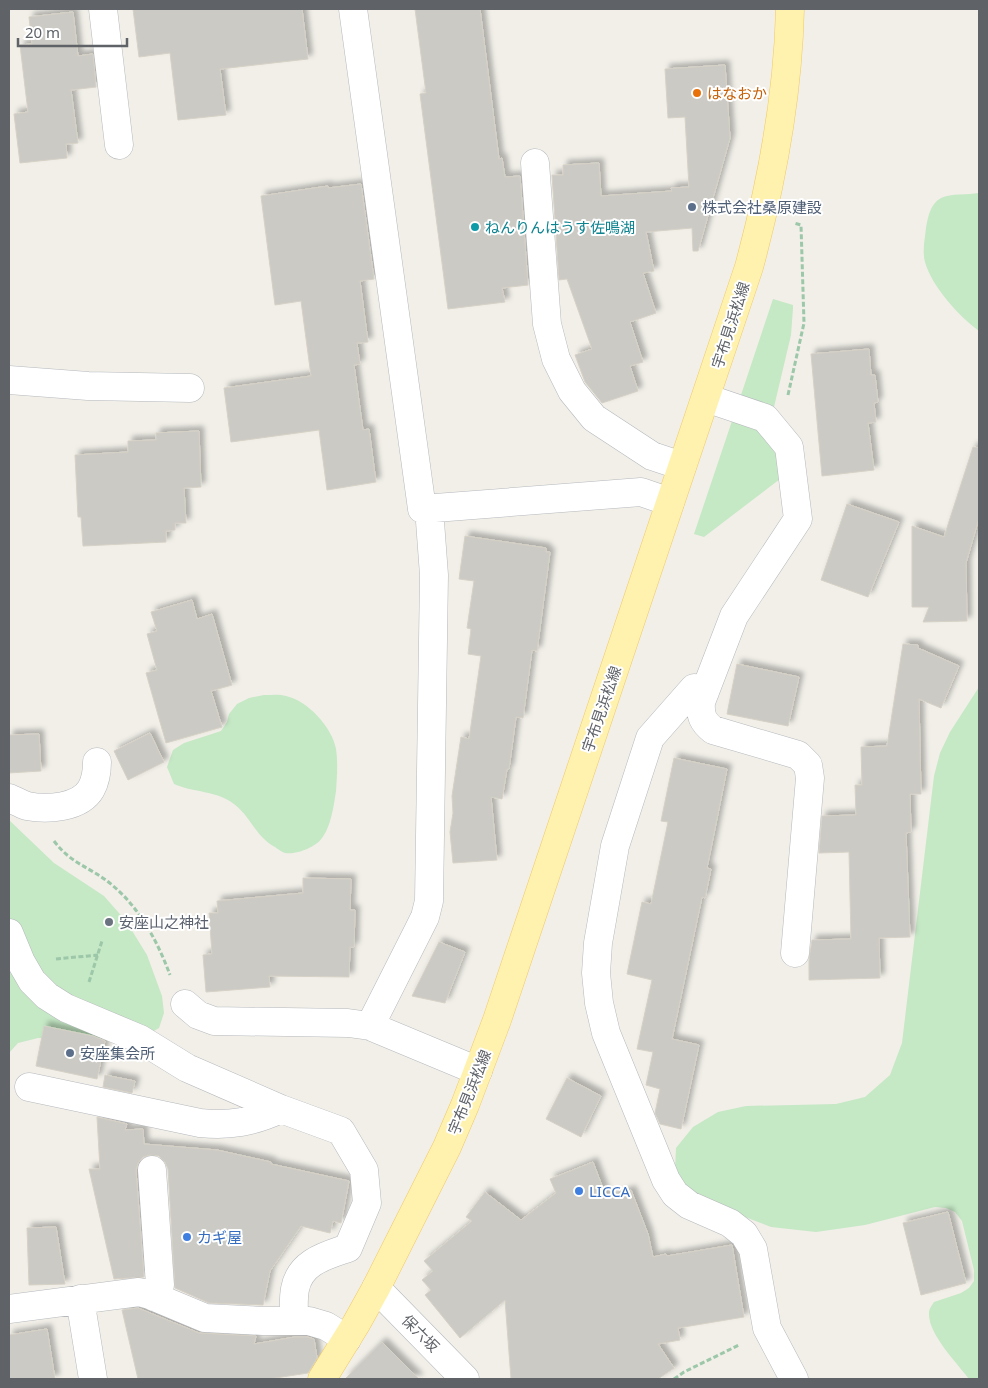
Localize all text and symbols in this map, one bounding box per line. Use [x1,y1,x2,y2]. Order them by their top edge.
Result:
scale bar [18,15,126,47]
text: 20 m [25,22,60,42]
place label: はなおか [707,83,767,103]
marker: はなおか [691,87,703,99]
place label: 株式会社桑原建設 [702,197,822,217]
marker: 株式会社桑原建設 [686,201,698,213]
place label: ねんりんはうす佐鳴湖 [485,217,635,237]
marker: ねんりんはうす佐鳴湖 [469,221,481,233]
street label: 宇布見浜松線 [707,279,753,371]
street label: 宇布見浜松線 [577,663,625,755]
place label: 安座山之神社 [119,912,209,932]
marker: 安座山之神社 [103,916,115,928]
place label: 安座集会所 [80,1043,155,1063]
marker: 安座集会所 [64,1047,76,1059]
street label: 宇布見浜松線 [443,1047,495,1137]
place label: LICCA [589,1181,631,1201]
marker: LICCA [573,1185,585,1197]
place label: カギ屋 [197,1227,242,1247]
marker: カギ屋 [181,1231,193,1243]
street label: 保六坂 [398,1310,444,1356]

